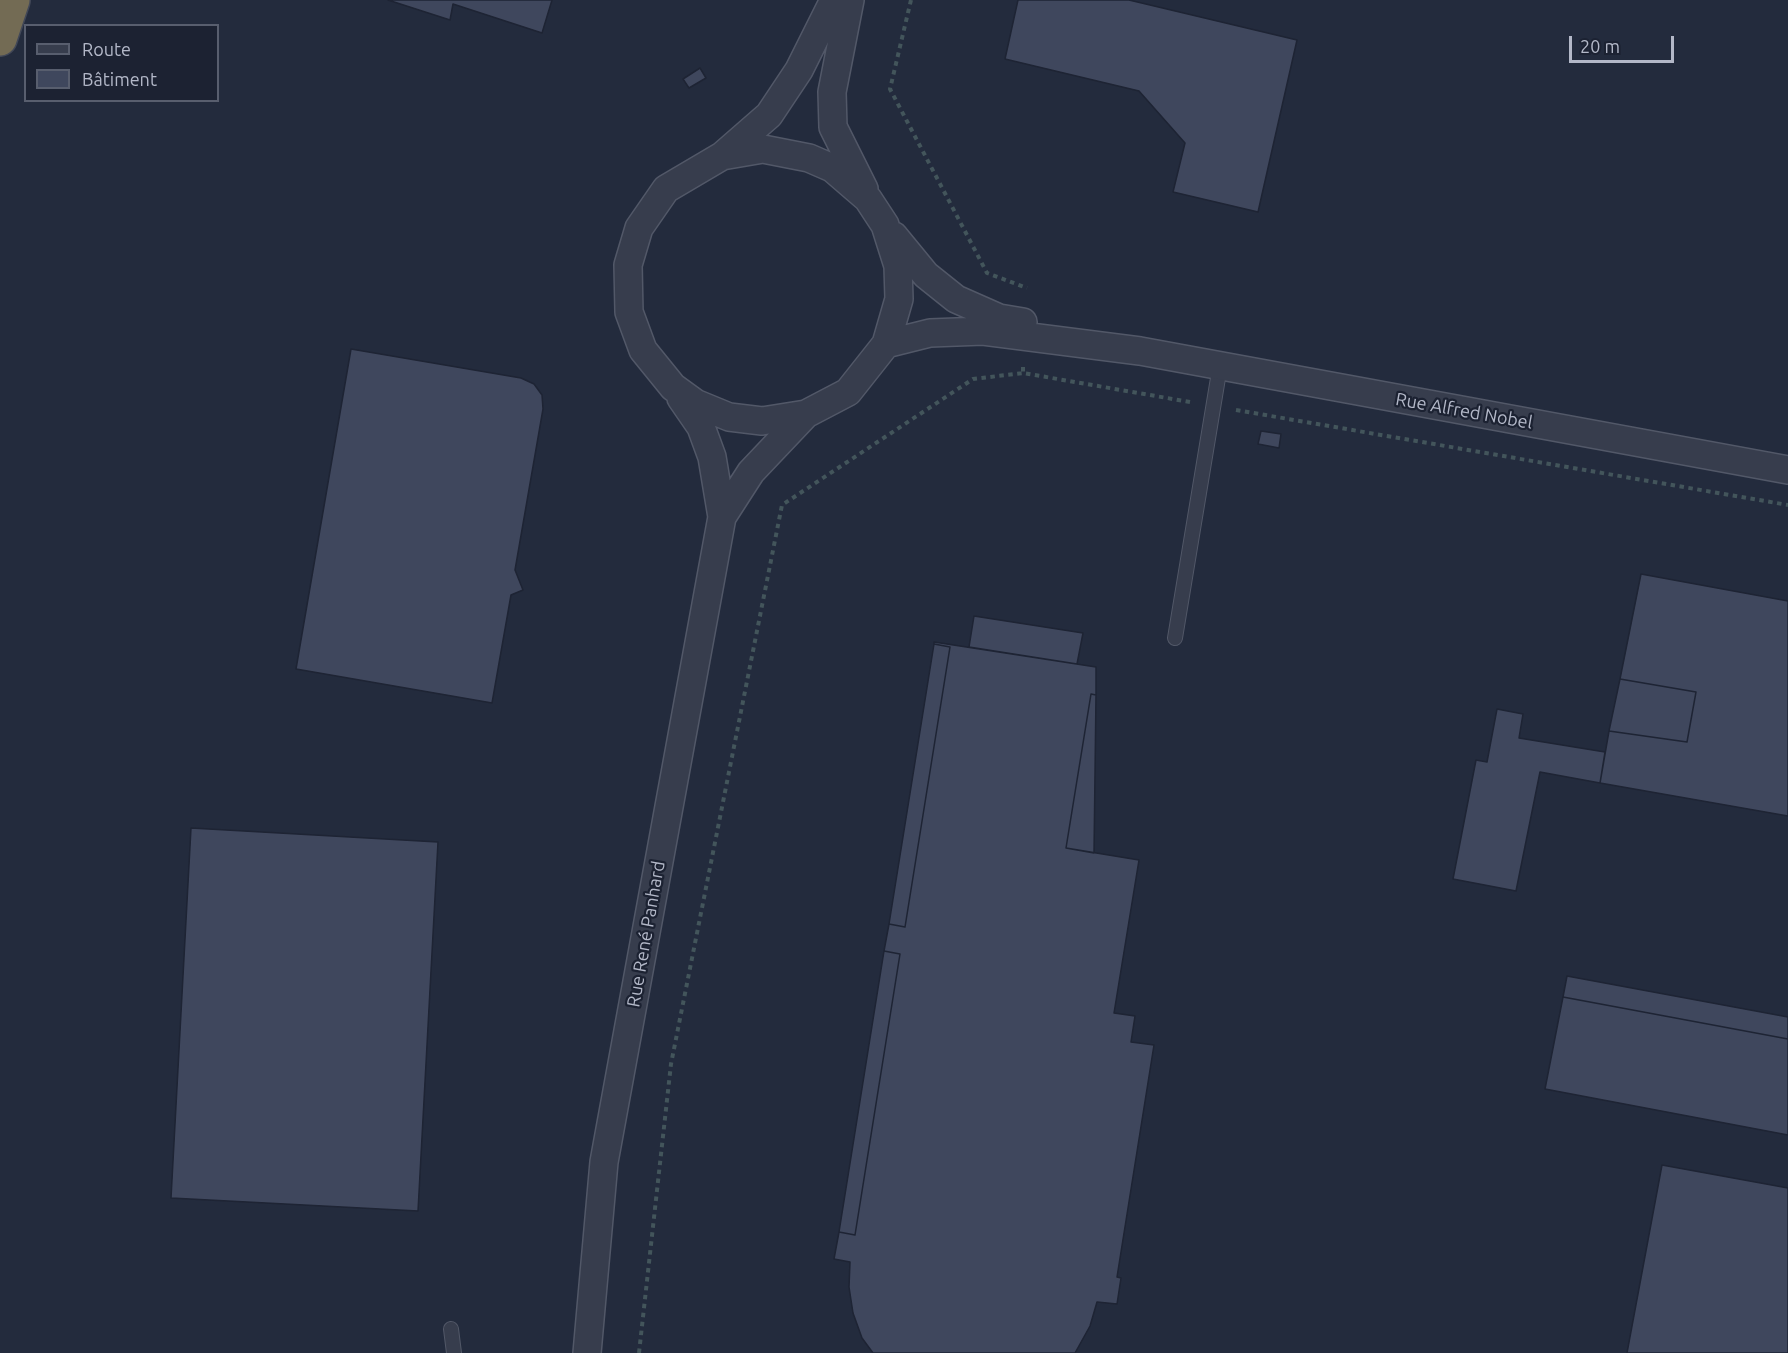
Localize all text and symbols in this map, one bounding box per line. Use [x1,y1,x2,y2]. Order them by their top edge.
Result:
legend [24,24,219,102]
scale bar [1572,24,1677,62]
text: 20 m [1580,36,1620,56]
text: Route [82,39,131,59]
text: Bâtiment [82,69,157,89]
street label: Rue Alfred Nobel [1394,388,1534,434]
street label: Rue René Panhard [623,859,669,1009]

